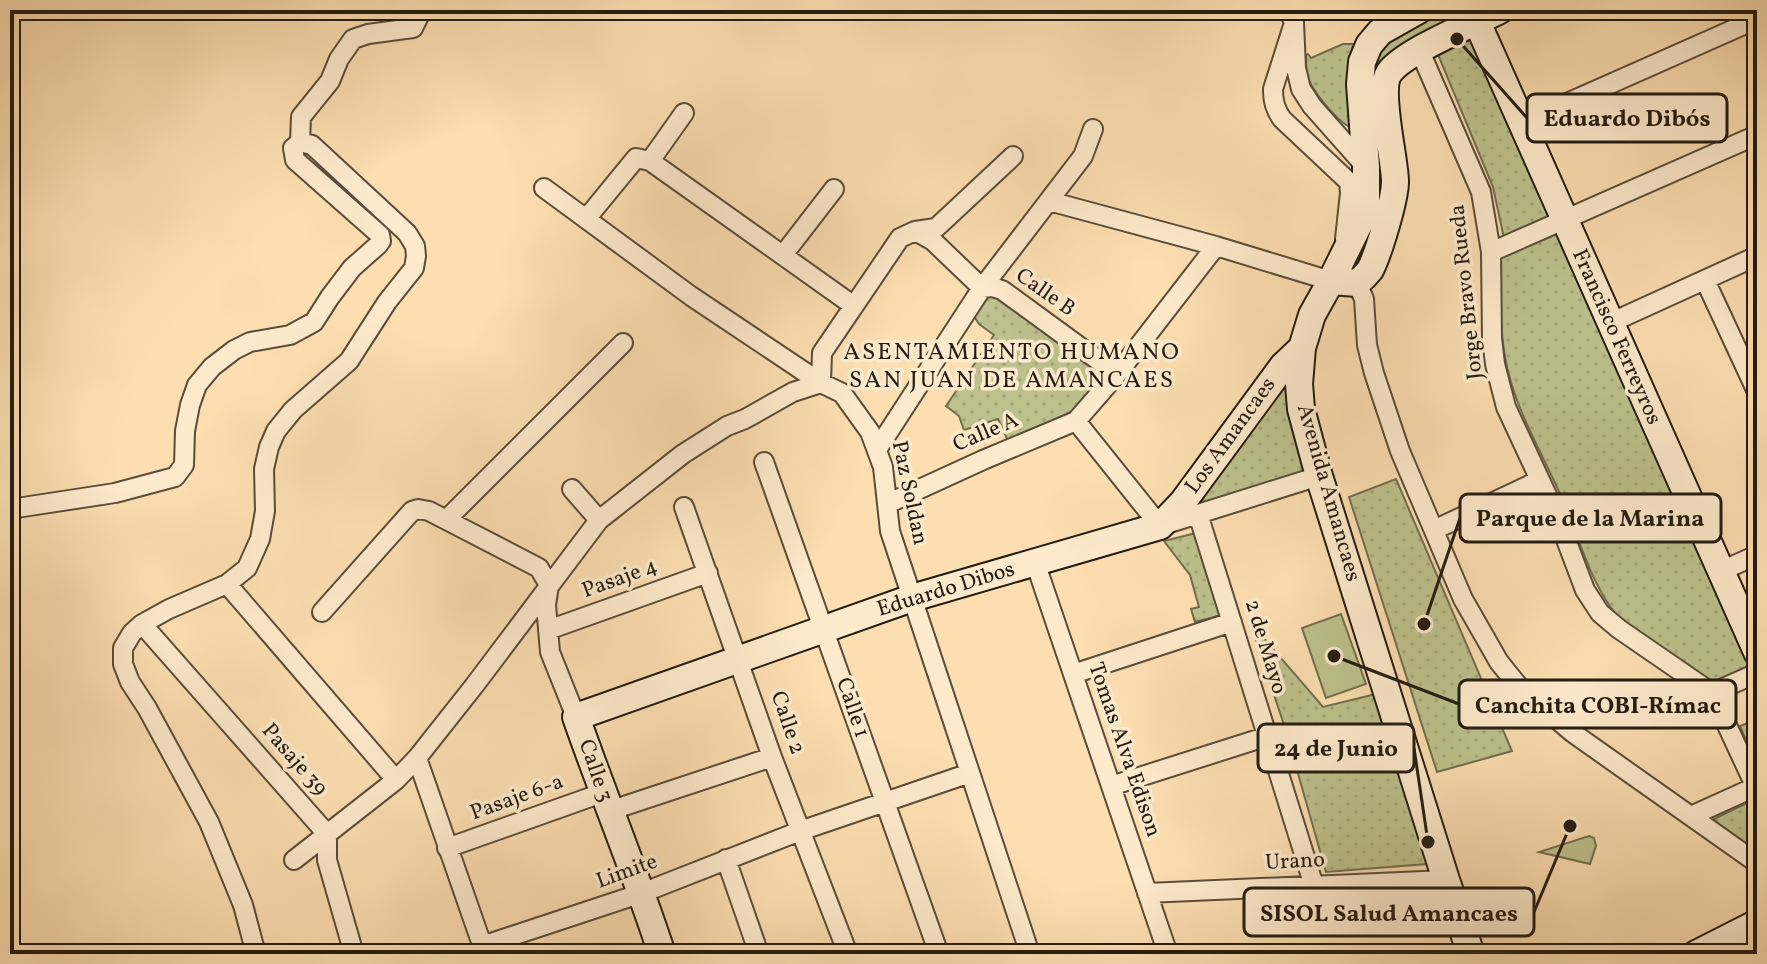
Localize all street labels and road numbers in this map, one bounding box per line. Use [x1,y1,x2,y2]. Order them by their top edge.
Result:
street label: Jorge Bravo Rueda [1442,203,1492,381]
street label: Francisco Ferreyros [1563,244,1669,430]
street label: Calle B [1009,261,1081,325]
street label: Los Amancaes [1178,371,1284,501]
street label: Avenida Amancaes [1288,401,1368,585]
street label: Calle A [948,405,1024,461]
street label: Paz Soldan [883,438,935,548]
street label: Pasaje 4 [578,551,662,607]
street label: Eduardo Dibos [873,554,1019,626]
street label: 2 de Mayo [1236,596,1294,698]
street label: Tomas Alva Edison [1080,659,1168,841]
street label: Calle 1 [827,674,877,742]
street label: Calle 2 [762,687,812,759]
street label: Pasaje 39 [254,717,334,803]
street label: Calle 3 [570,735,620,807]
street label: Pasaje 6-a [466,767,568,829]
street label: Urano [1264,845,1326,879]
street label: Limite [592,847,662,897]

